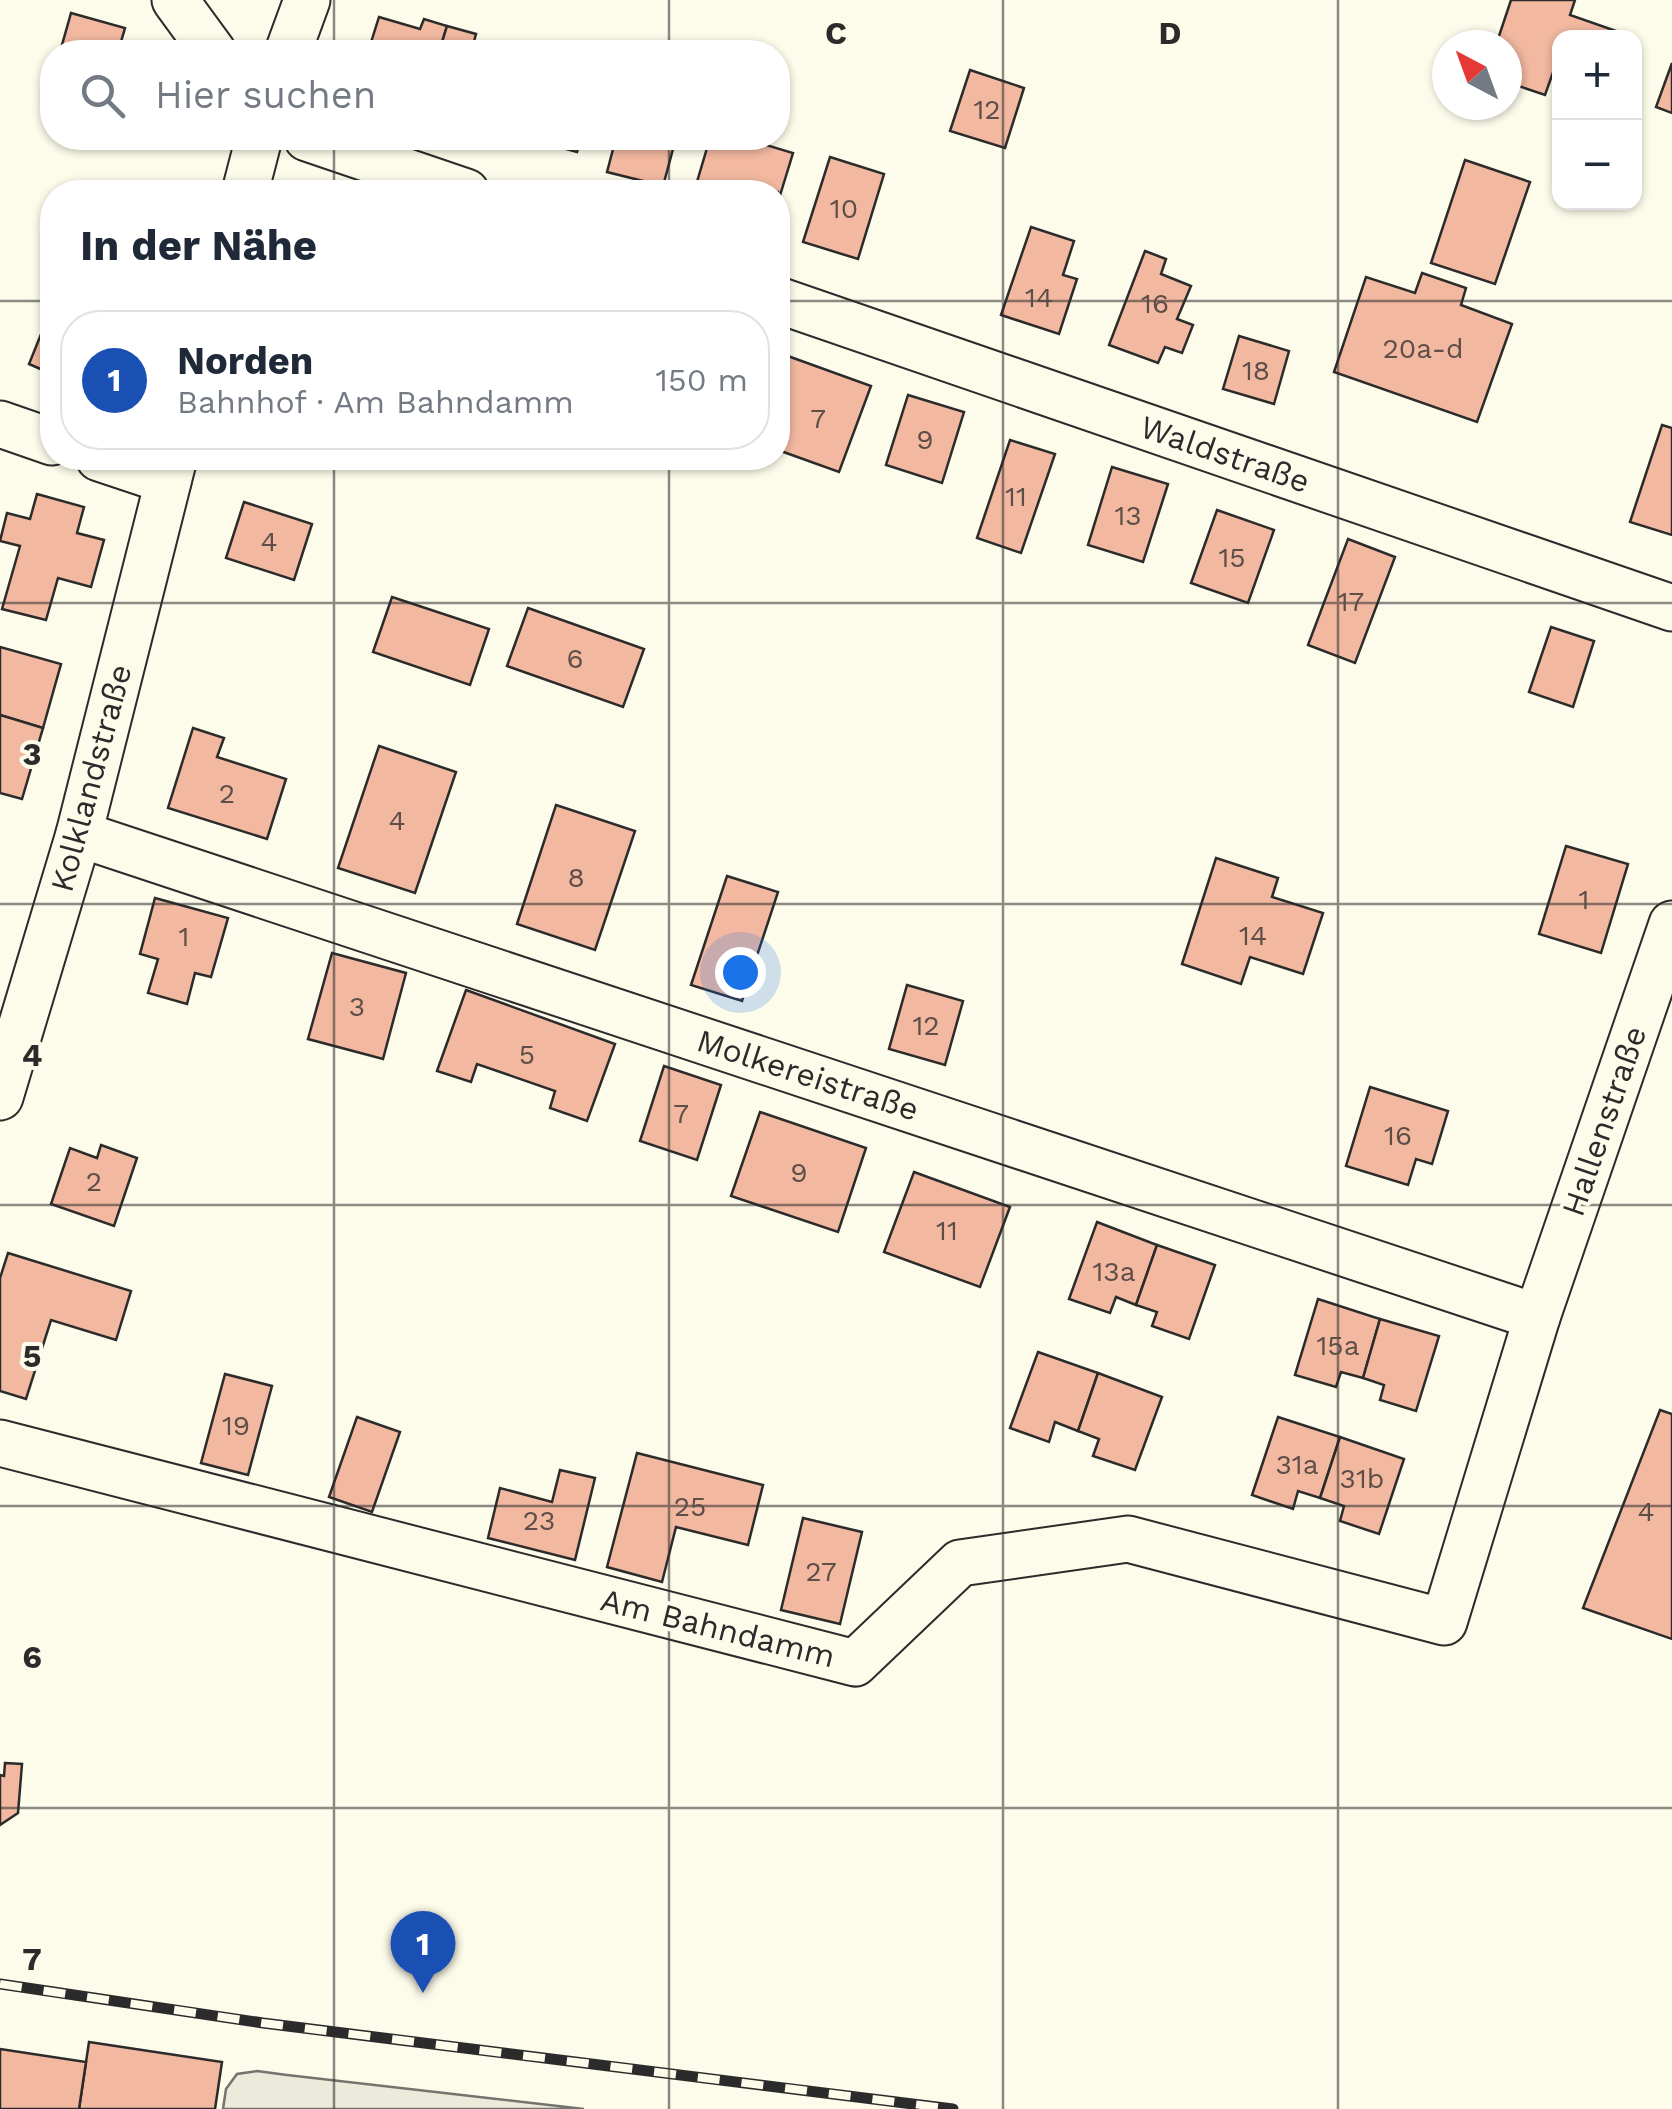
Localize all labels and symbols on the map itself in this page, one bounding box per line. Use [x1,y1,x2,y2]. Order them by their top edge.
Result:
text: C [825,14,847,52]
text: D [1159,14,1181,52]
north arrow [1432,30,1522,120]
house number: 12 [973,93,1001,126]
house number: 10 [830,192,858,225]
house number: 14 [1025,281,1053,314]
house number: 16 [1141,287,1169,320]
house number: 20a-d [1383,332,1463,365]
house number: 18 [1242,354,1270,387]
house number: 7 [810,402,826,435]
street label: Waldstraße [1135,407,1315,501]
house number: 9 [916,423,934,456]
house number: 11 [1005,480,1027,513]
house number: 13 [1114,499,1142,532]
house number: 4 [260,525,278,558]
house number: 15 [1218,541,1246,574]
house number: 17 [1338,585,1364,618]
house number: 6 [566,642,584,675]
street label: Kolklandstraße [42,660,140,896]
text: 3 [23,735,41,773]
house number: 2 [219,777,235,810]
house number: 4 [388,804,406,837]
house number: 8 [567,861,585,894]
house number: 1 [1579,883,1589,916]
house number: 14 [1239,919,1267,952]
house number: 1 [179,920,189,953]
your location [715,947,766,998]
house number: 3 [349,990,365,1023]
house number: 12 [912,1009,940,1042]
street label: Molkereistraße [692,1021,924,1129]
street label: Hallenstraße [1554,1021,1654,1221]
text: 4 [22,1036,42,1074]
house number: 5 [519,1038,535,1071]
house number: 7 [673,1097,689,1130]
house number: 16 [1384,1119,1412,1152]
house number: 9 [790,1156,808,1189]
house number: 2 [86,1165,102,1198]
house number: 11 [936,1214,958,1247]
house number: 13a [1092,1255,1136,1288]
house number: 15a [1316,1329,1360,1362]
text: 5 [23,1337,41,1375]
house number: 19 [222,1409,250,1442]
house number: 31a [1275,1448,1319,1481]
house number: 31b [1340,1462,1384,1495]
house number: 25 [674,1490,706,1523]
house number: 4 [1637,1495,1655,1528]
house number: 23 [523,1504,555,1537]
house number: 27 [805,1555,837,1588]
street label: Am Bahndamm [597,1580,839,1676]
text: 6 [22,1638,42,1676]
pin: 1 [390,1910,456,1993]
text: 7 [22,1940,42,1978]

